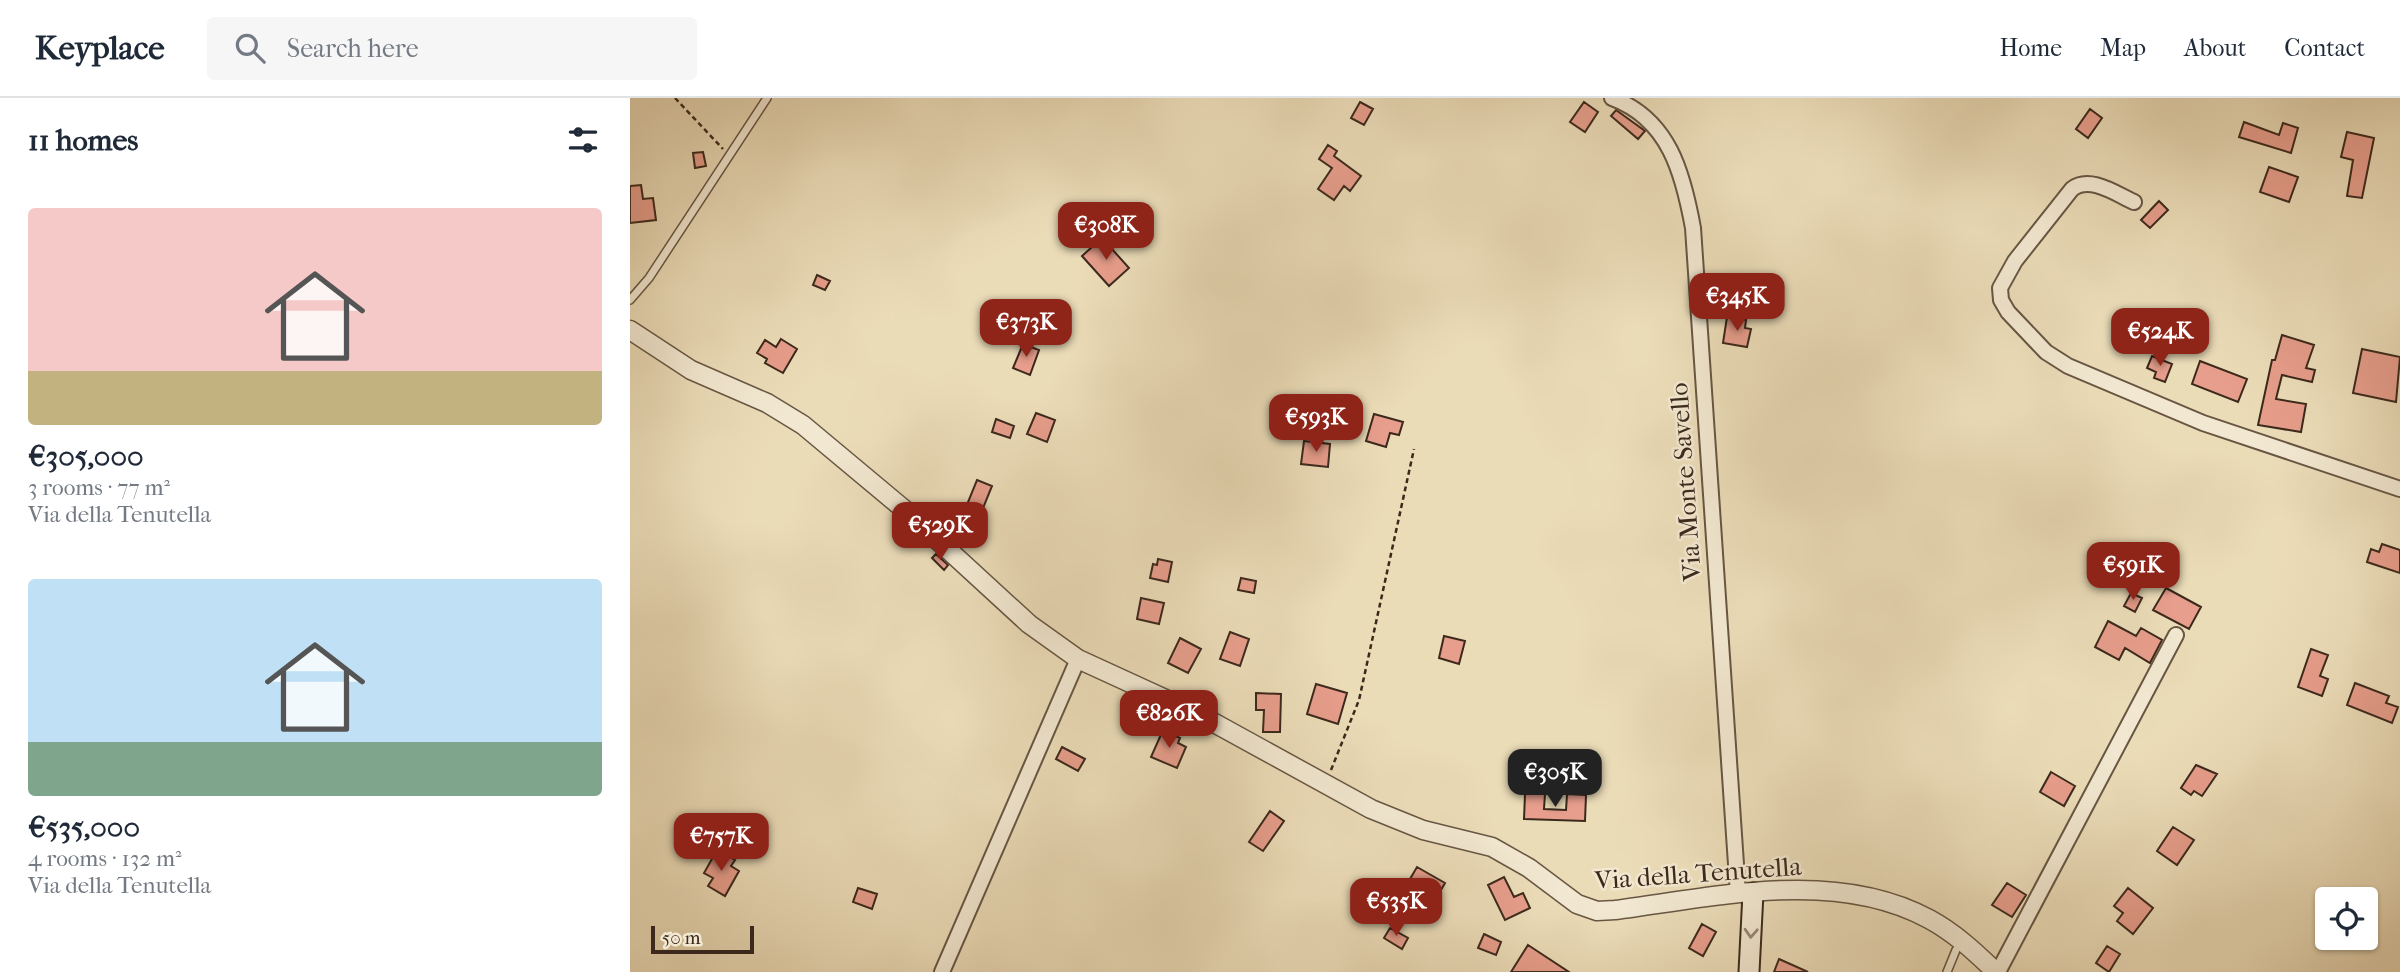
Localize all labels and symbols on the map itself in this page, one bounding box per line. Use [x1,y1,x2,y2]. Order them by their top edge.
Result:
pin: €308K [1057,202,1155,262]
pin: €345K [1688,274,1786,333]
pin: €373K [977,300,1075,359]
pin: €524K [2111,308,2209,368]
street label: Via Monte Savello [1663,382,1708,583]
pin: €593K [1267,394,1365,454]
pin: €529K [891,503,989,562]
pin: €591K [2084,542,2182,602]
pin: €826K [1120,690,1218,750]
pin: €305K [1506,750,1604,809]
pin: €757K [672,814,770,873]
street label: Via della Tenutella [1593,851,1803,896]
pin: €535K [1347,878,1445,938]
scale bar [651,923,754,955]
one-way arrow [1743,927,1758,938]

